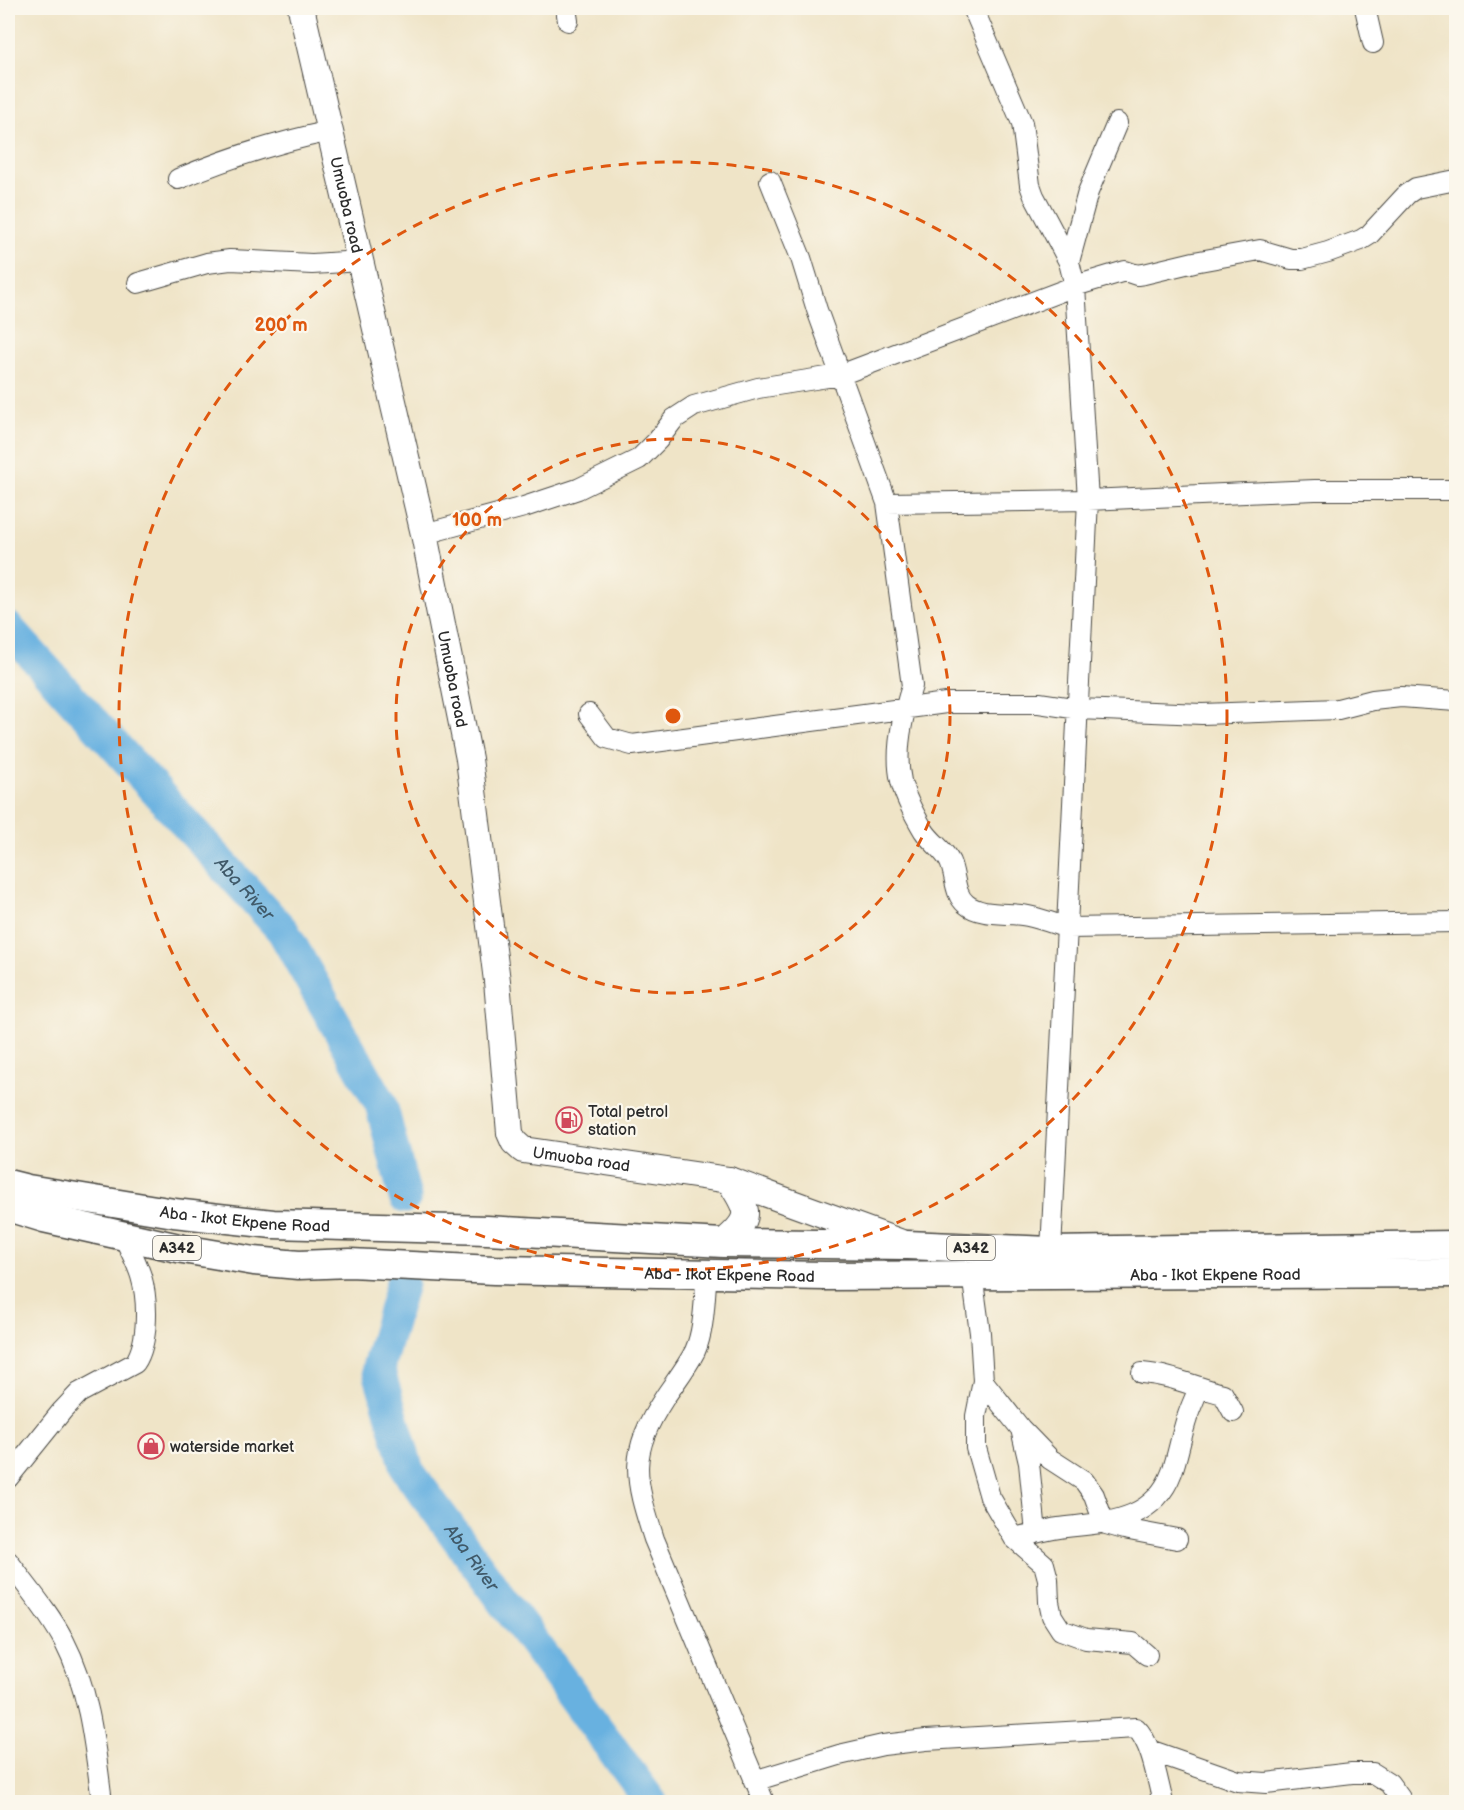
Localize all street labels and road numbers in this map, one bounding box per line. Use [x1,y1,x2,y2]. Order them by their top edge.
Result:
street label: Umuoba road [325,155,366,255]
street label: Umuoba road [433,629,470,729]
street label: Umuoba road [531,1144,631,1176]
street label: Aba - Ikot Ekpene Road [159,1203,330,1237]
road number: A342 [153,1236,201,1260]
road number: A342 [947,1236,995,1260]
street label: Aba - Ikot Ekpene Road [644,1265,815,1287]
street label: Aba - Ikot Ekpene Road [1130,1266,1301,1286]

